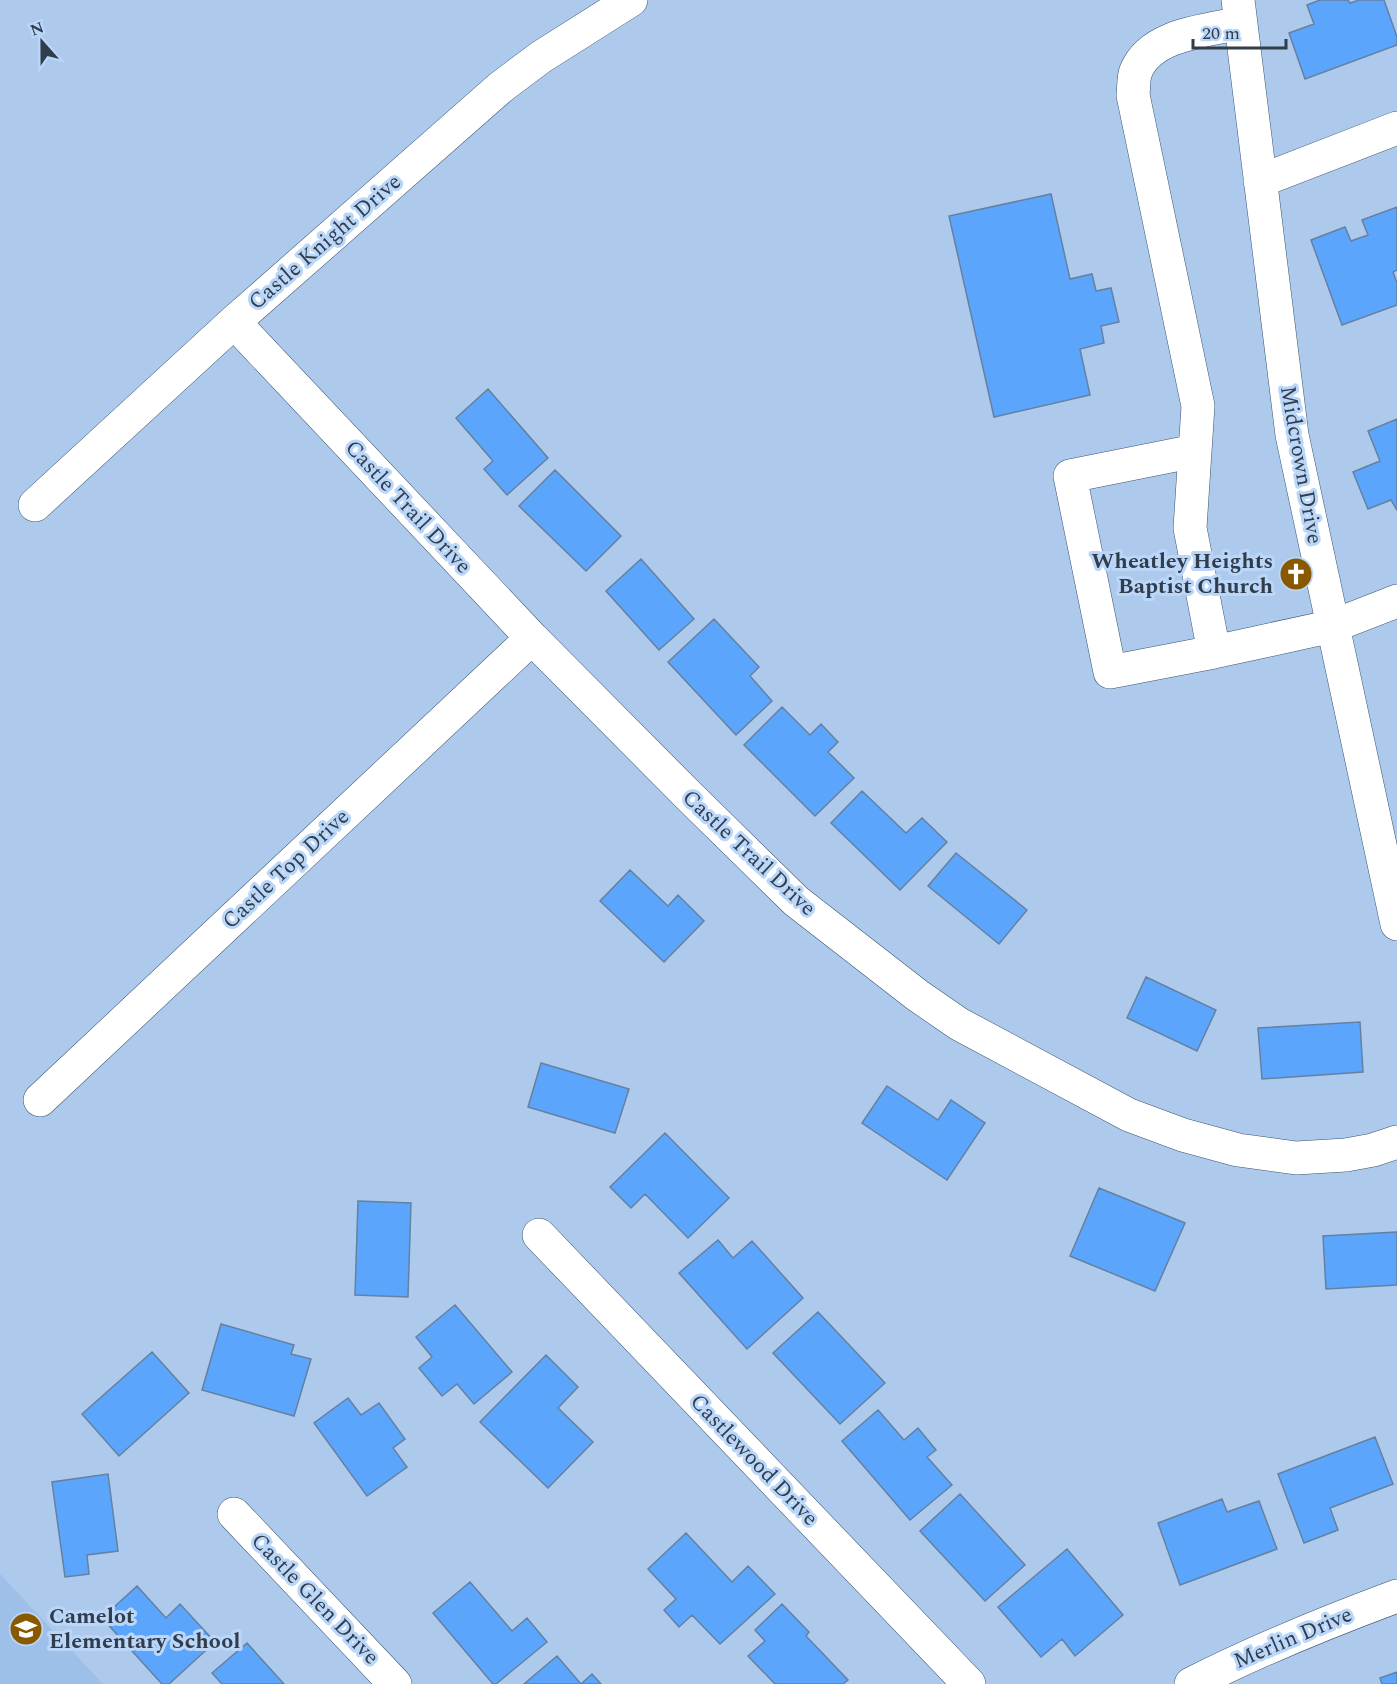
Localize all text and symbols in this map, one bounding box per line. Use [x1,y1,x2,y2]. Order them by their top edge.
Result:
north arrow [12,12,72,72]
scale bar [1193,12,1286,50]
text: N [27,15,47,42]
text: 20 m [1202,20,1240,47]
street label: Castle Knight Drive [241,166,409,318]
street label: Midcrown Drive [1271,383,1331,547]
street label: Castle Trail Drive [337,432,479,582]
place label: Wheatley Heights Baptist Church [1091,545,1273,603]
church icon: Wheatley Heights Baptist Church [1278,556,1314,592]
street label: Castle Trail Drive [674,782,824,924]
street label: Castle Top Drive [215,801,357,937]
street label: Castlewood Drive [682,1386,826,1534]
street label: Castle Glen Drive [243,1525,387,1673]
street label: Merlin Drive [1229,1598,1357,1678]
place label: Camelot Elementary School [49,1600,240,1658]
school or university icon: Camelot Elementary School [8,1611,44,1647]

